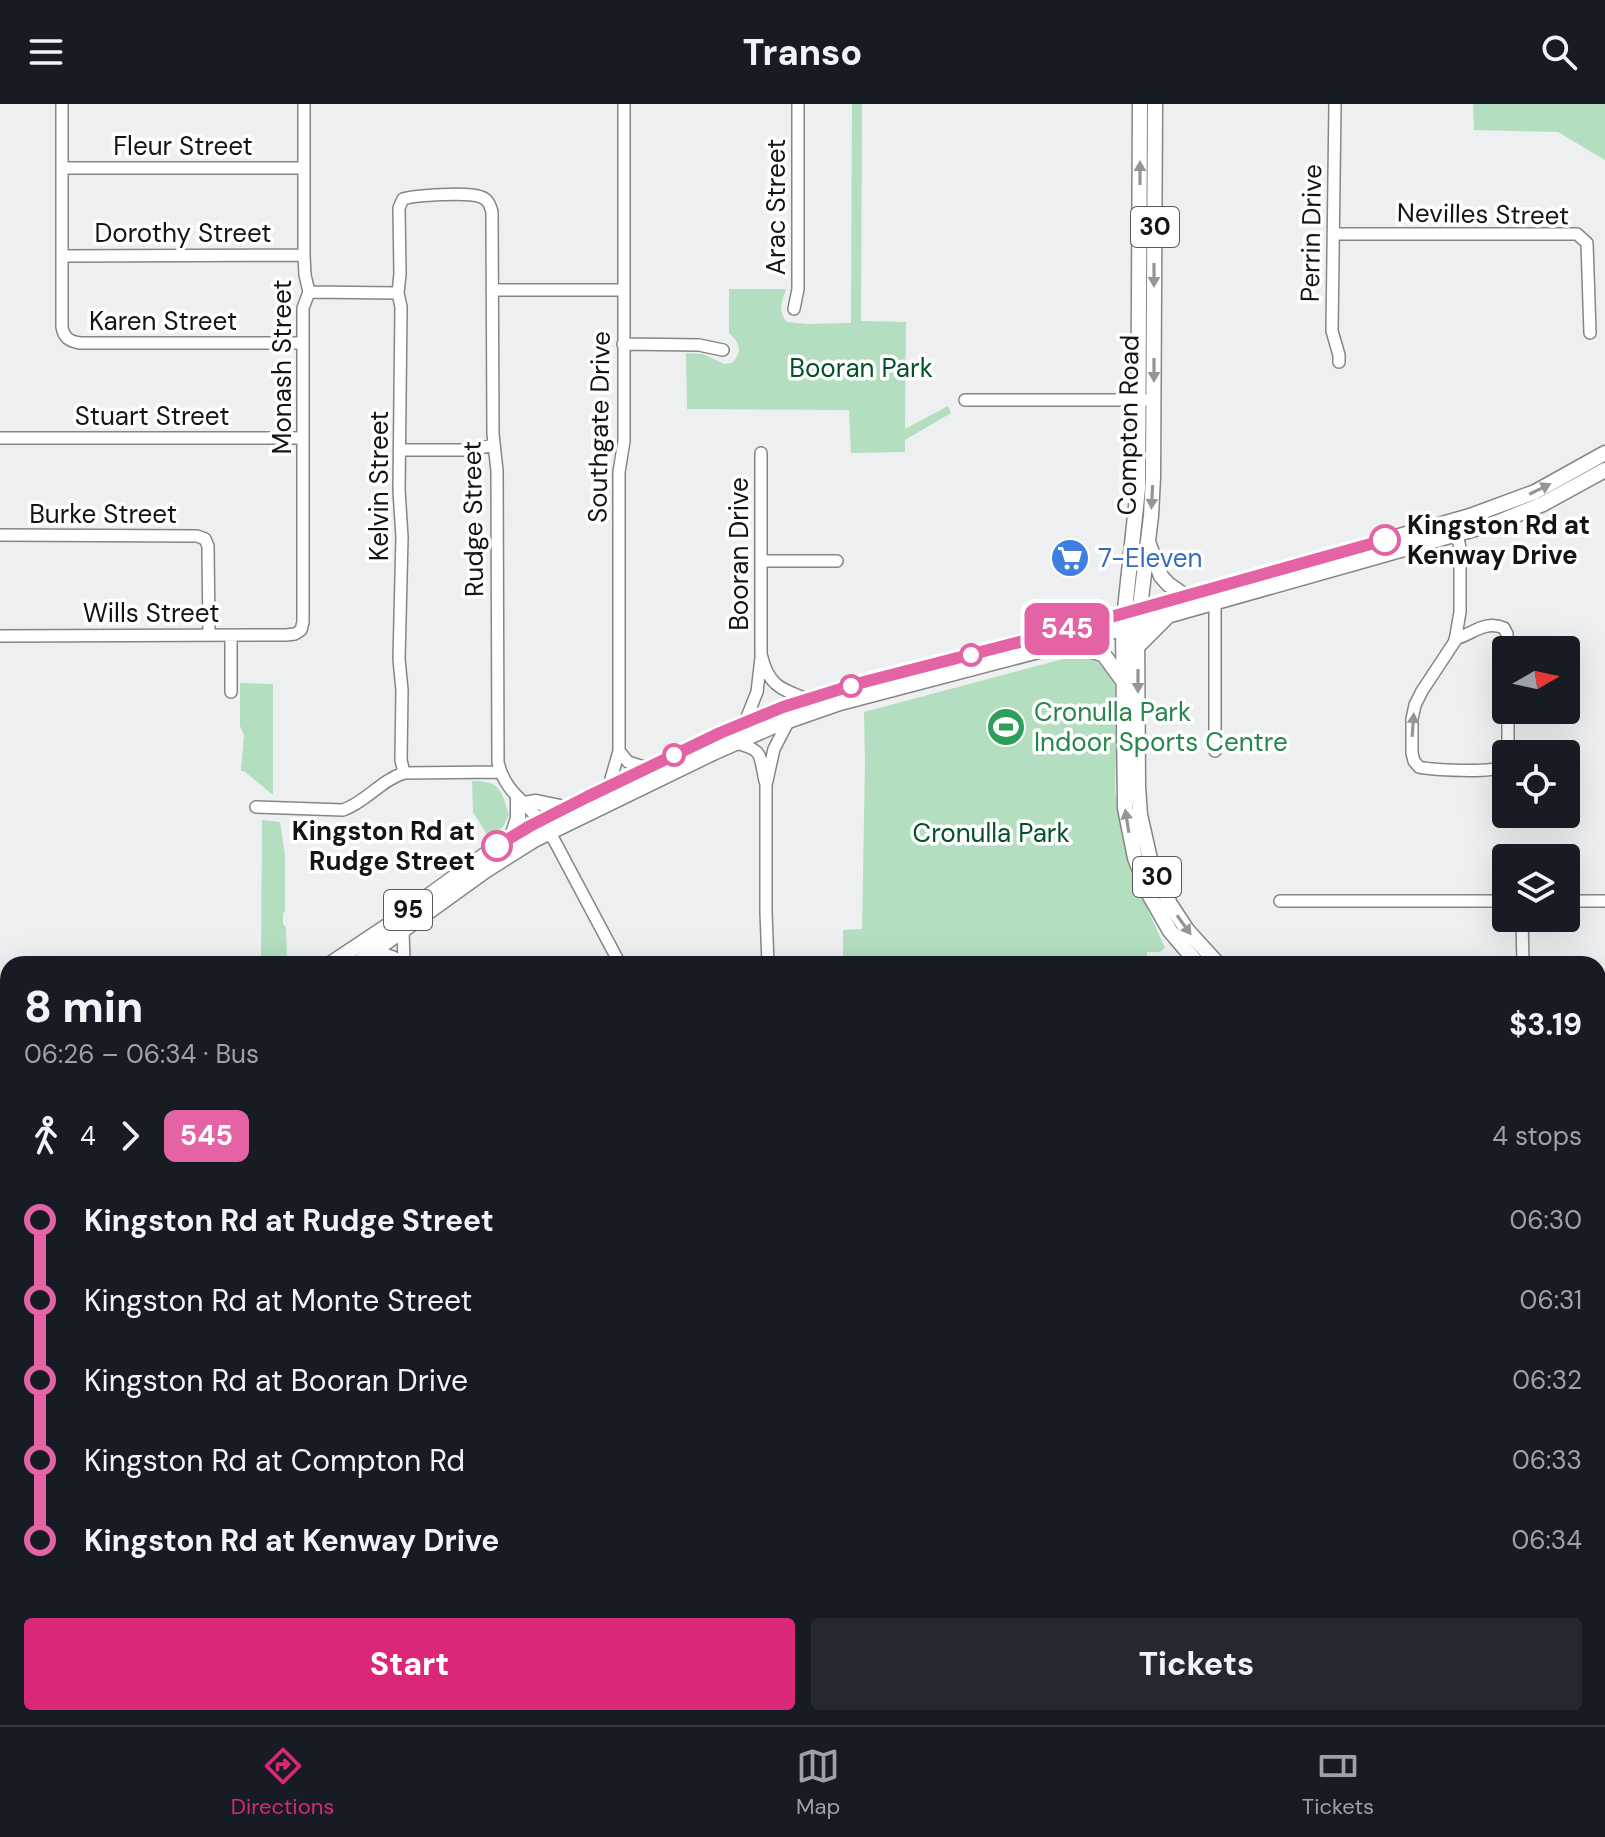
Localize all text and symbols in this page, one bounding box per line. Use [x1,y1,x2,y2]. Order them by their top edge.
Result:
text: Transo [743,29,862,76]
icon: menu [24,30,68,74]
icon: search [1537,30,1581,74]
street label: Fleur Street [113,129,253,163]
street label: Arac Street [759,139,793,275]
one-way arrow [1134,160,1146,185]
street label: Perrin Drive [1293,164,1329,302]
street label: Nevilles Street [1397,196,1569,232]
road number: 30 [1131,207,1179,247]
street label: Dorothy Street [94,216,272,250]
one-way arrow [1148,263,1160,288]
street label: Monash Street [265,280,299,454]
street label: Karen Street [89,304,237,338]
street label: Southgate Drive [580,331,618,523]
street label: Compton Road [1109,334,1147,516]
park label: Booran Park [789,351,933,385]
one-way arrow [1148,358,1160,383]
street label: Stuart Street [75,399,229,433]
street label: Kelvin Street [362,411,396,561]
street label: Rudge Street [455,441,491,597]
street label: Booran Drive [722,477,756,631]
one-way arrow [1528,482,1551,496]
one-way arrow [1145,485,1158,510]
street label: Burke Street [29,497,177,531]
place label: Kingston Rd at Kenway Drive [1407,508,1590,572]
marker: Kingston Rd at Kenway Drive [1370,525,1400,555]
supermarket icon: 7-Eleven [1049,537,1091,579]
place label: 7-Eleven [1098,541,1203,575]
street label: Wills Street [83,596,219,630]
line badge: 545 [1021,603,1113,655]
text: 545 [1040,610,1094,647]
north arrow [1492,636,1580,724]
map controls [1492,636,1580,932]
unlabelled marker [960,644,982,666]
one-way arrow [1131,669,1144,694]
unlabelled marker [840,675,862,697]
place label: Cronulla Park Indoor Sports Centre [1034,695,1288,759]
sports icon: Cronulla Park Indoor Sports Centre [985,706,1027,748]
one-way arrow [1407,712,1420,737]
button: locate [1492,740,1580,828]
unlabelled marker [663,744,685,766]
one-way arrow [1120,808,1133,833]
place label: Kingston Rd at Rudge Street [292,814,475,878]
park label: Cronulla Park [912,816,1070,850]
marker: Kingston Rd at Rudge Street [482,831,512,861]
button: layers [1492,844,1580,932]
road number: 30 [1133,857,1181,897]
road number: 95 [384,890,432,930]
one-way arrow [1176,914,1191,935]
text: 8 min [24,978,143,1036]
text: $3.19 [1509,1005,1582,1044]
text: 06:26 – 06:34 · Bus [24,1037,259,1071]
icon: walk [24,1114,68,1158]
icon: forward [108,1114,152,1158]
text: 545 [180,1117,233,1154]
text: 4 [80,1119,96,1153]
text: 4 stops [1492,1119,1582,1153]
text: Kingston Rd at Rudge Street [84,1201,494,1240]
text: 06:30 [1509,1203,1582,1237]
text: Kingston Rd at Monte Street [84,1281,472,1320]
text: 06:31 [1520,1283,1582,1317]
text: Kingston Rd at Booran Drive [84,1361,468,1400]
text: 06:32 [1512,1363,1582,1397]
text: Kingston Rd at Compton Rd [84,1441,465,1480]
text: 06:33 [1512,1443,1582,1477]
text: Kingston Rd at Kenway Drive [84,1521,499,1560]
text: 06:34 [1511,1523,1582,1557]
button: Start [24,1618,795,1710]
button: Tickets [811,1618,1582,1710]
tab: Directions [231,1744,334,1821]
tab: Map [796,1744,840,1821]
tab: Tickets [1302,1744,1374,1821]

